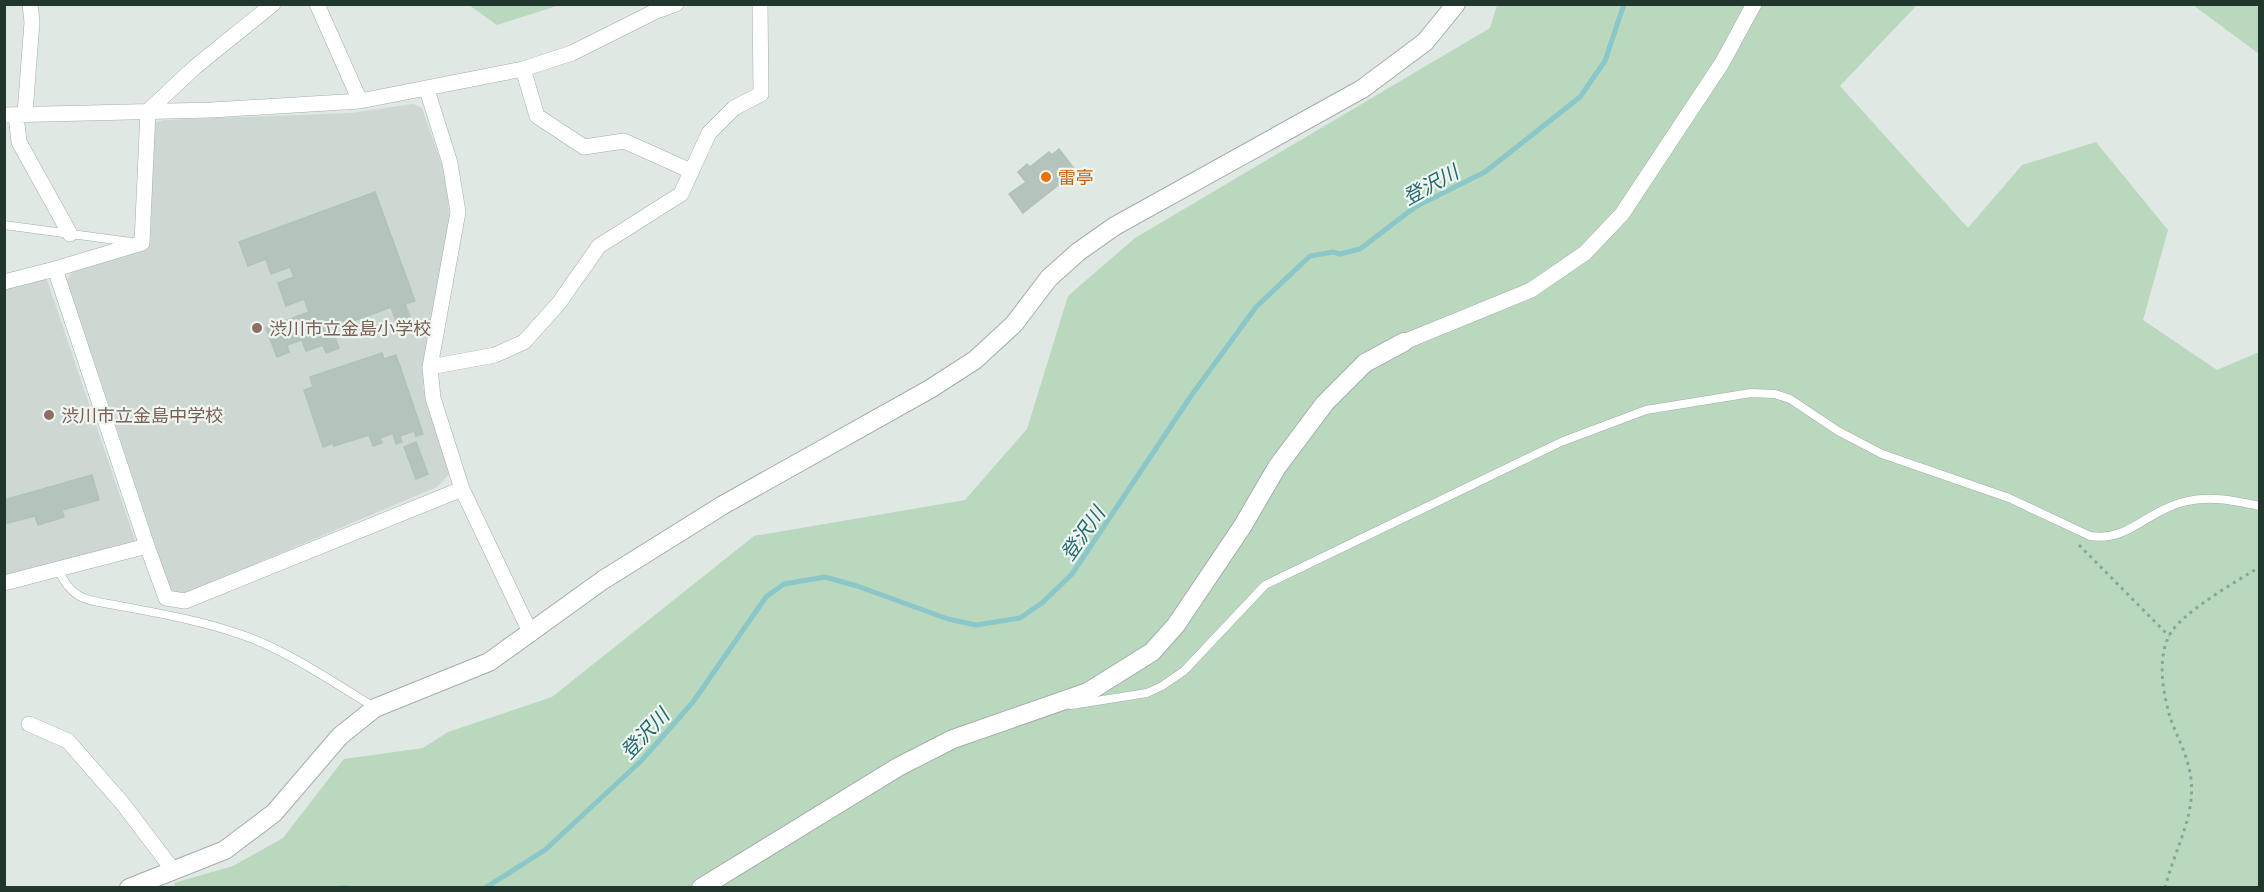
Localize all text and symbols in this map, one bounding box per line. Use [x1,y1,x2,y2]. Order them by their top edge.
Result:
water label: 登沢川 [1398,158,1464,209]
place label: 雷亭 [1058,166,1094,188]
marker: 雷亭 [1039,170,1053,184]
place label: 渋川市立金島小学校 [269,317,431,339]
marker: 渋川市立金島小学校 [250,321,264,335]
place label: 渋川市立金島中学校 [61,404,223,426]
marker: 渋川市立金島中学校 [42,408,56,422]
water label: 登沢川 [1055,500,1110,564]
water label: 登沢川 [615,701,675,763]

